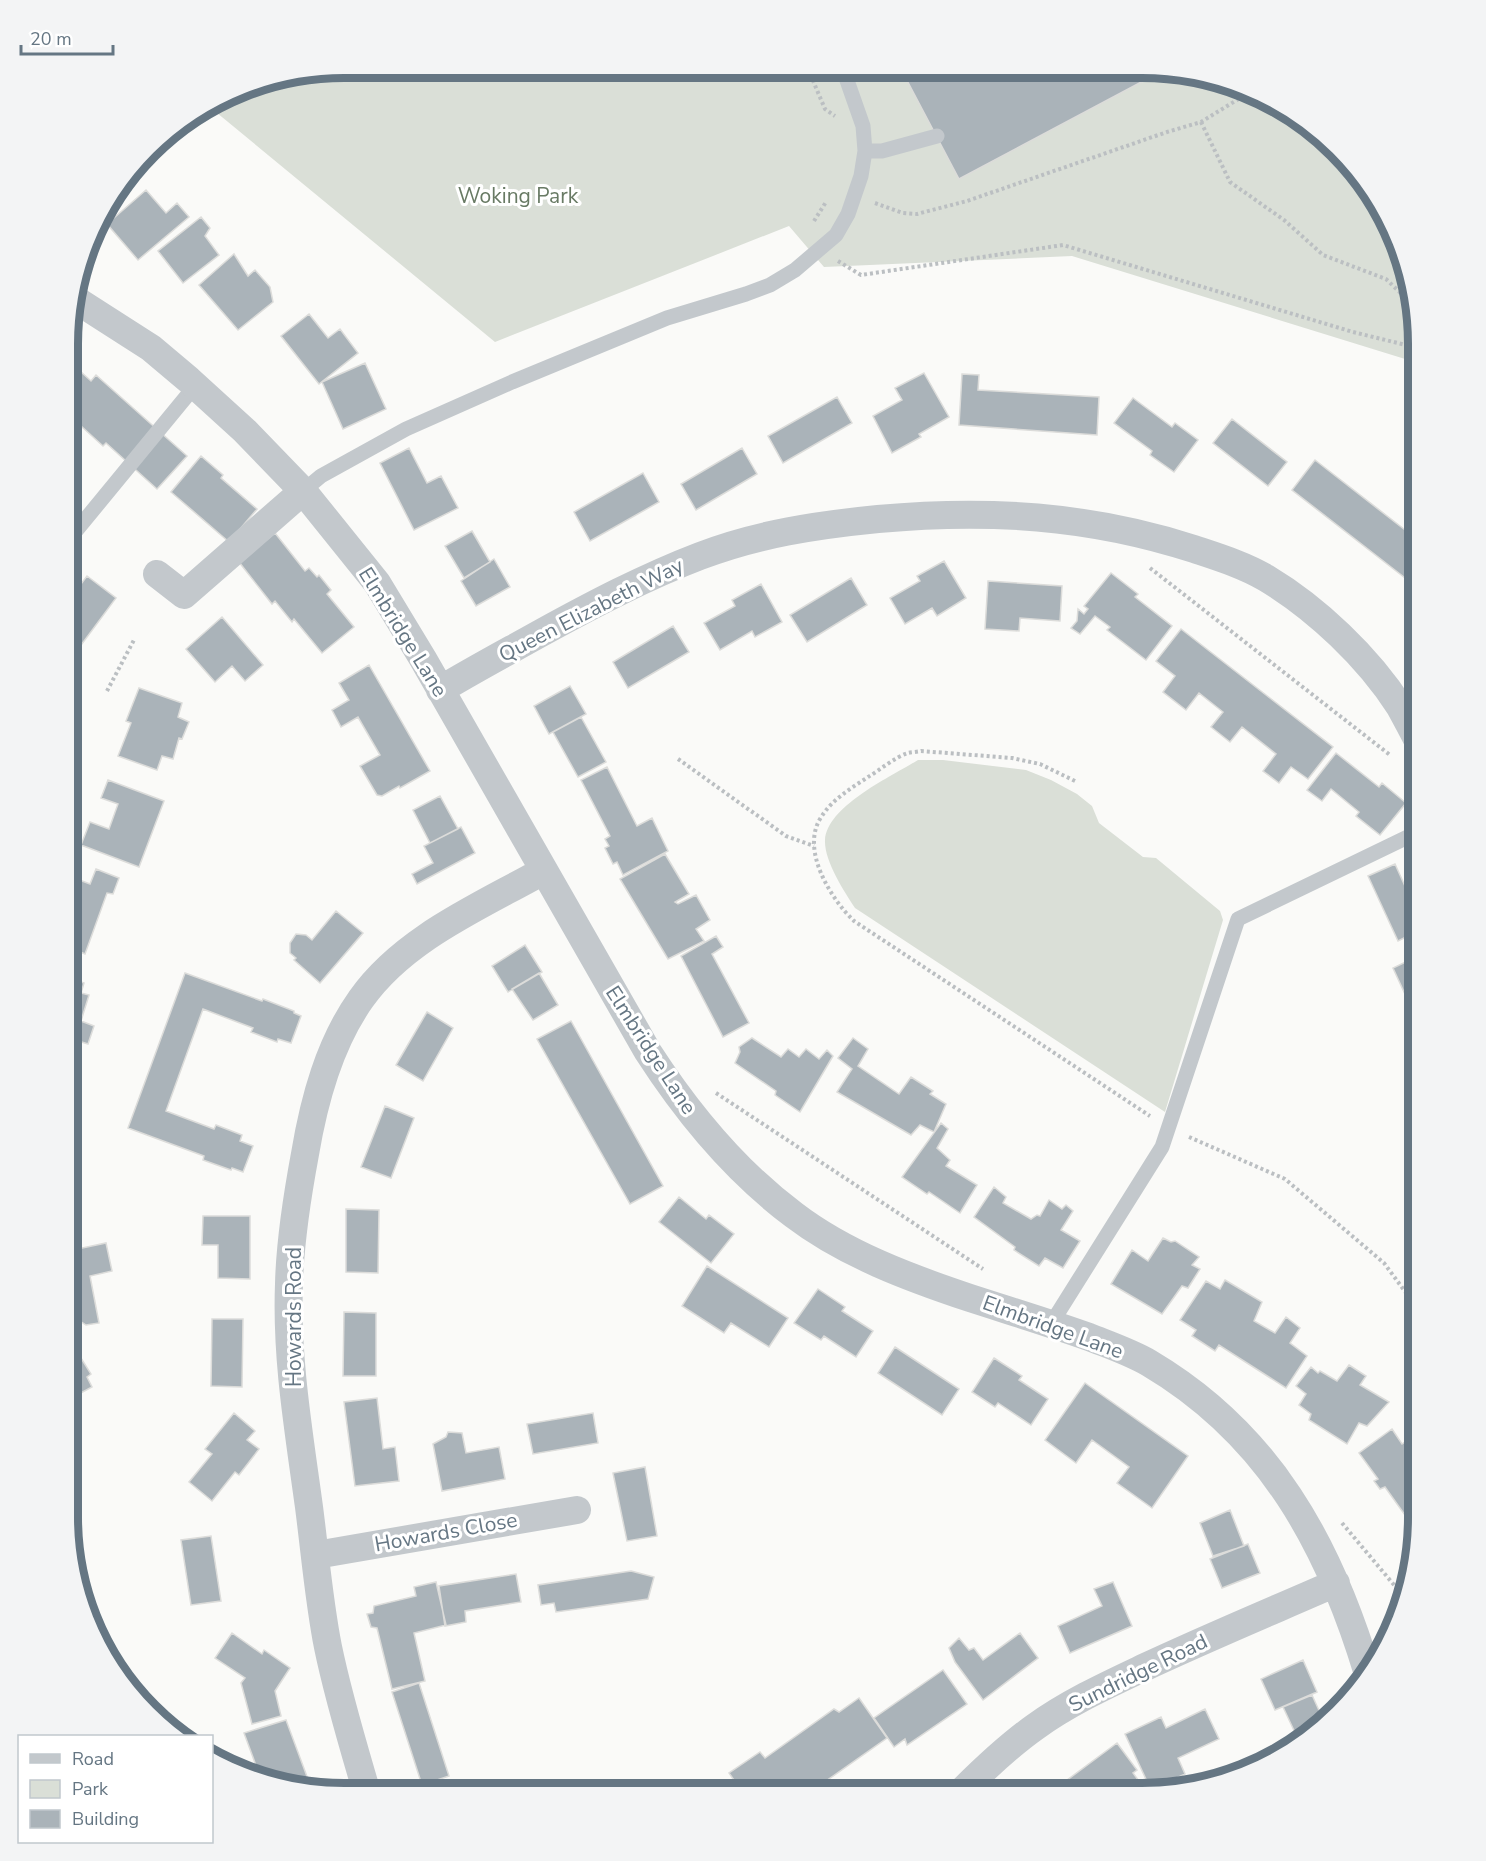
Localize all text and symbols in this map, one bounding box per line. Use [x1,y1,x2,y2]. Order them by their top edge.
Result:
scale bar [21,18,112,56]
text: 20 m [30,27,72,51]
park label: Woking Park [458,182,579,210]
street label: Queen Elizabeth Way [494,551,688,669]
street label: Elmbridge Lane [352,562,454,702]
street label: Elmbridge Lane [599,980,703,1120]
street label: Howards Road [280,1247,308,1387]
street label: Elmbridge Lane [979,1289,1127,1365]
street label: Howards Close [372,1506,520,1558]
street label: Sundridge Road [1064,1627,1212,1719]
legend [18,1735,213,1843]
text: Road [72,1747,114,1771]
text: Park [72,1777,109,1801]
text: Building [72,1807,139,1831]

